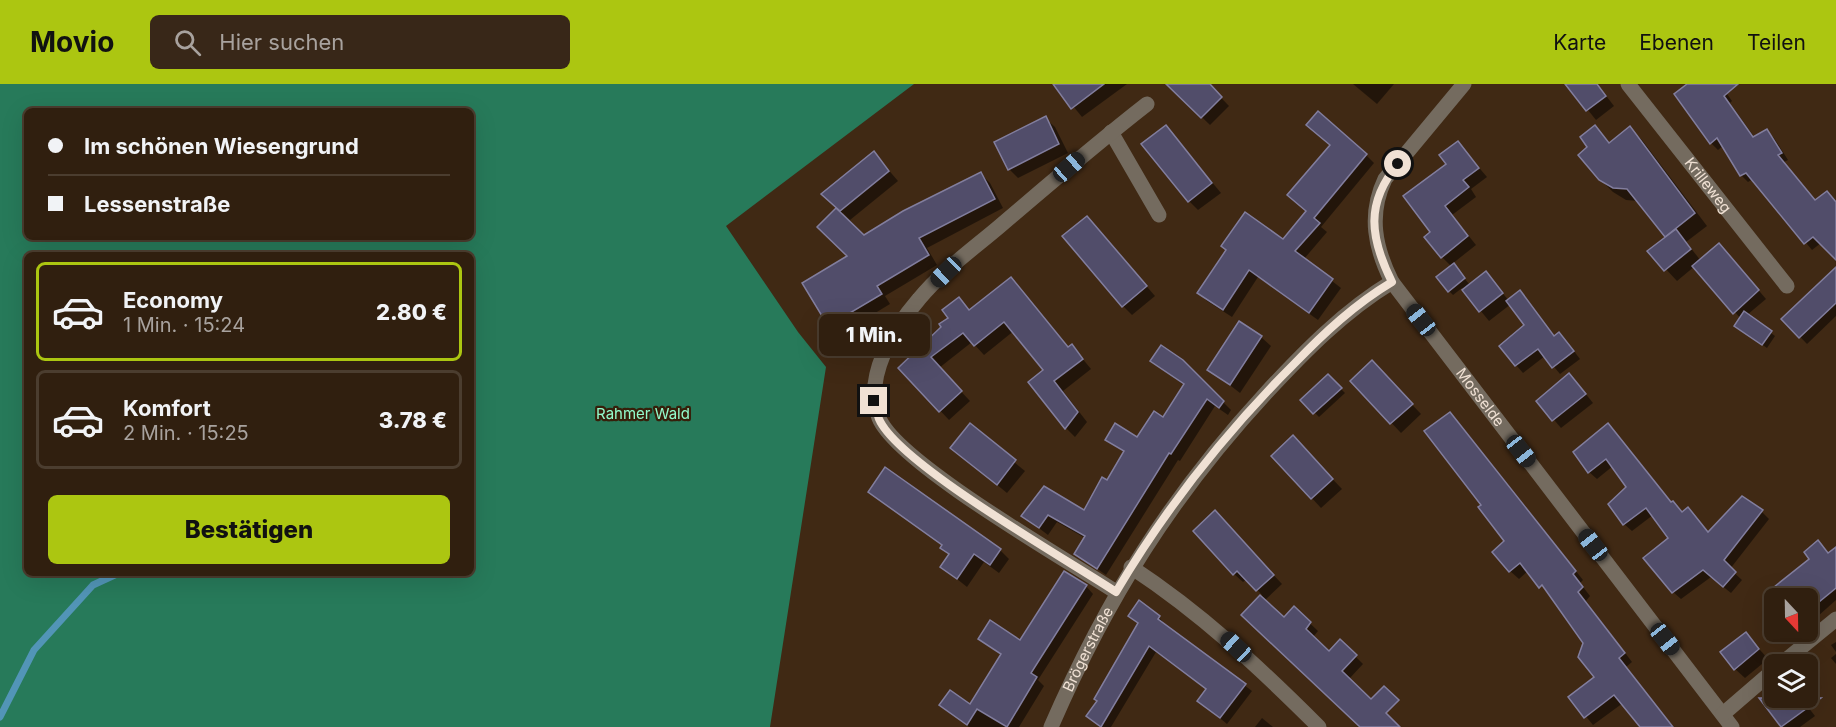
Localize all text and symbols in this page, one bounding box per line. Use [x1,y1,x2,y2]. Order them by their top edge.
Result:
search box [150,15,570,69]
text: Movio [30,25,114,59]
icon: search [171,26,204,59]
text: Hier suchen [219,29,344,55]
text: Karte [1553,30,1606,55]
text: Ebenen [1639,30,1714,55]
text: Teilen [1747,30,1806,55]
text: Im schönen Wiesengrund [84,133,359,159]
car [1050,148,1088,186]
route start [1384,150,1411,177]
street label: Krilleweg [1681,154,1736,217]
text: Lessenstraße [84,191,230,217]
car [927,253,965,291]
icon: car [51,285,105,339]
text: Economy [123,287,223,313]
text: 2.80 € [376,299,447,325]
car [1403,300,1439,340]
text: 1 Min. · 15:24 [123,313,245,337]
callout: 1 Min. [818,314,930,356]
text: 1 Min. [846,323,903,347]
street label: Mosselde [1452,364,1509,430]
route end [860,387,887,414]
icon: car [51,393,105,447]
text: Komfort [123,395,211,421]
park label: Rahmer Wald [596,404,690,423]
text: 3.78 € [379,407,447,433]
text: 2 Min. · 15:25 [123,421,249,445]
car [1503,431,1539,471]
button: Bestätigen [48,495,450,564]
car [1575,525,1611,565]
north arrow [1764,588,1818,642]
map controls [1764,588,1818,708]
street label: Brögerstraße [1058,603,1117,695]
car [1647,619,1683,659]
car [1217,628,1255,666]
button: layers [1764,654,1818,708]

